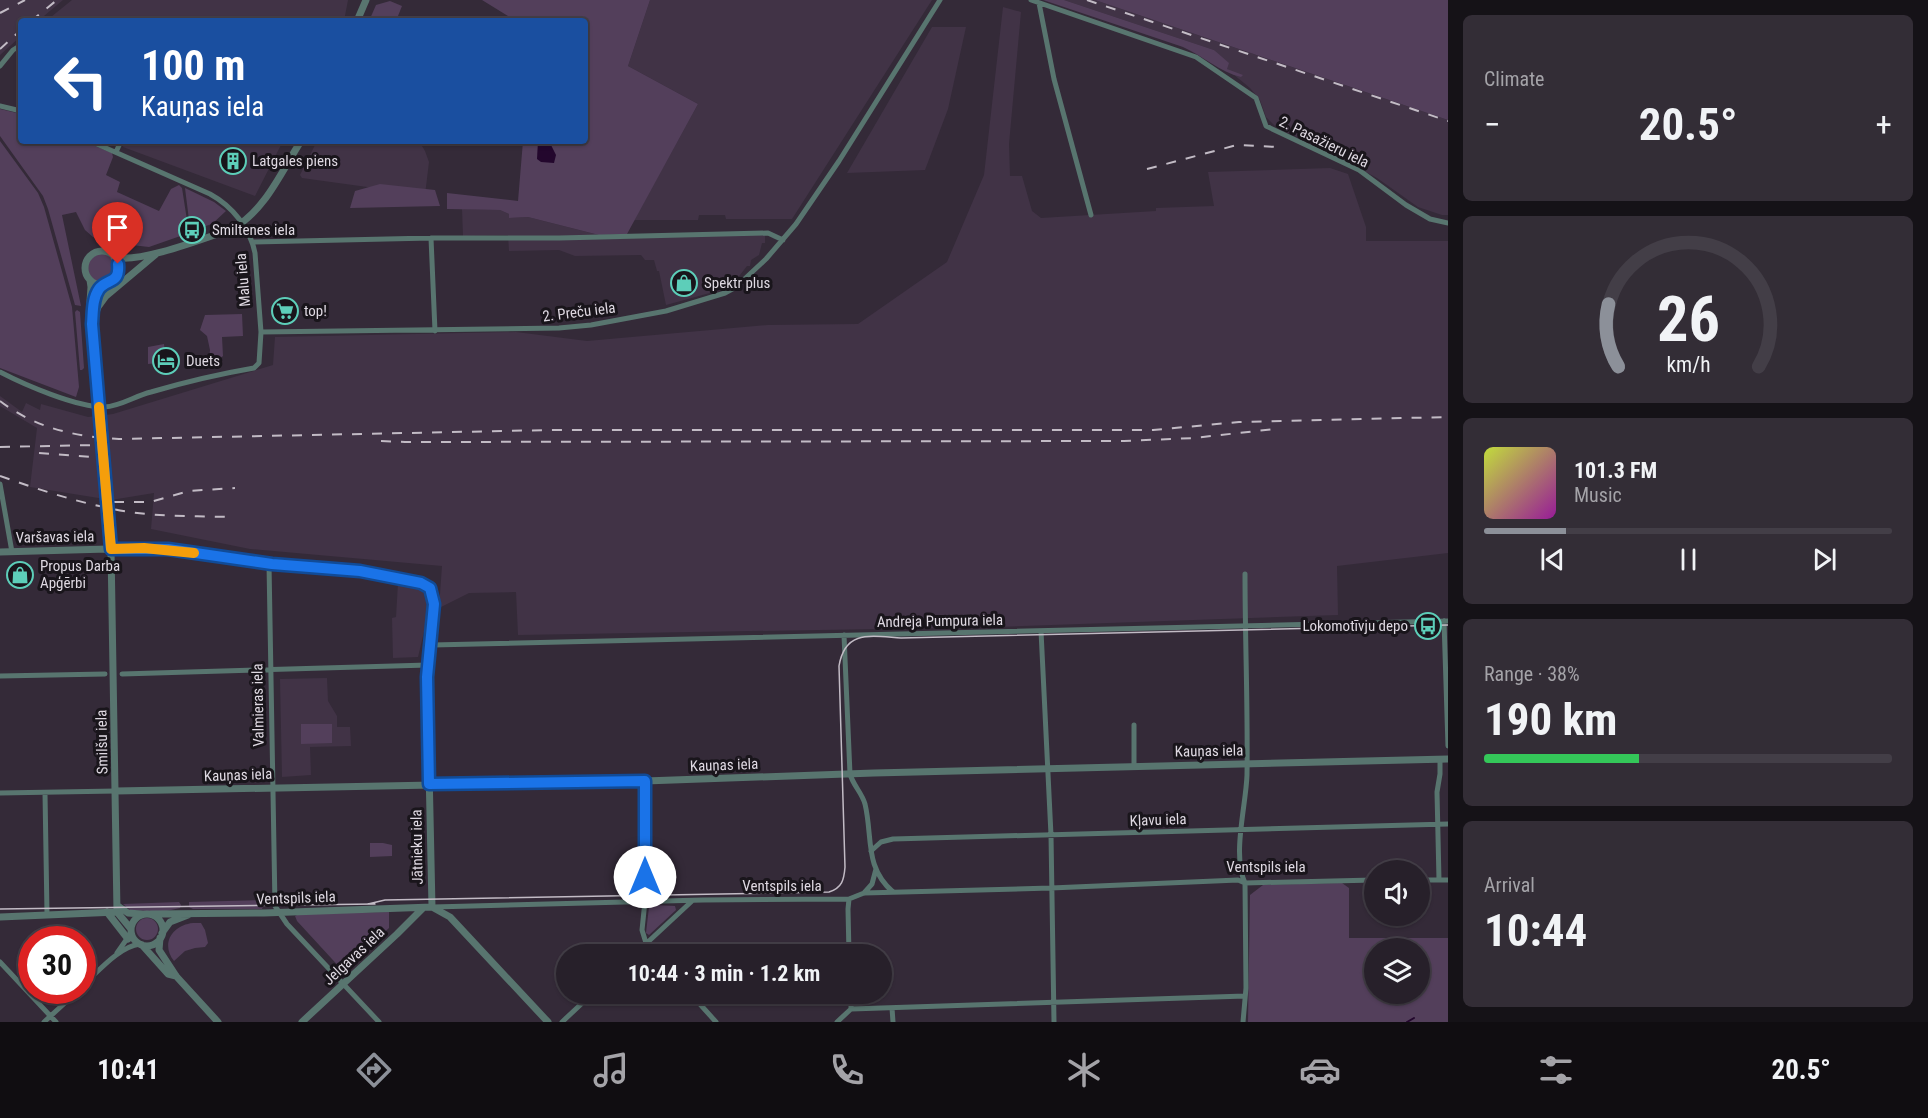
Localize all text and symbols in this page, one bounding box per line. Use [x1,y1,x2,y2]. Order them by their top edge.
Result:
text: 100 m [141,41,246,90]
icon: left [42,42,120,120]
text: Climate [1484,67,1544,91]
text: Kauņas iela [141,91,264,123]
text: 20.5° [1639,98,1737,151]
text: − [1484,105,1501,144]
text: + [1876,105,1892,144]
street label: 2. Pasažieru iela [1276,113,1372,171]
building icon: Latgales piens [218,146,248,176]
place label: Latgales piens [252,152,338,170]
pin [92,202,143,264]
icon: arrive [101,211,134,244]
bus stop icon: Smiltenes iela [177,215,207,245]
place label: Smiltenes iela [212,221,295,239]
street label: Malu iela [232,252,254,308]
shop icon: Spektr plus [669,268,699,298]
place label: Spektr plus [704,274,771,292]
text: 26 [1656,283,1720,356]
supermarket icon: top! [270,296,300,326]
street label: 2. Preču iela [542,299,616,325]
place label: top! [304,302,327,320]
hotel icon: Duets [151,346,181,376]
place label: Duets [186,352,220,370]
text: km/h [1666,352,1710,377]
text: 101.3 FM [1574,458,1657,483]
text: Music [1574,483,1622,507]
street label: Varšavas iela [16,527,94,547]
icon: previous [1536,543,1569,576]
icon: pause [1672,543,1705,576]
icon: next [1808,543,1841,576]
place label: Propus Darba Apģērbi [40,557,120,592]
shop icon: Propus Darba Apģērbi [5,560,35,590]
street label: Andreja Pumpura iela [877,611,1003,631]
bus stop icon: Lokomotīvju depo [1413,611,1443,641]
place label: Lokomotīvju depo [1302,617,1408,635]
text: Range · 38% [1484,662,1580,686]
street label: Valmieras iela [248,663,268,747]
text: 190 km [1484,693,1617,746]
street label: Smilšu iela [92,710,112,774]
street label: Kauņas iela [1175,741,1243,761]
street label: Kauņas iela [689,755,759,775]
street label: Kauņas iela [203,765,273,785]
street label: Jātnieku iela [407,809,427,885]
street label: Kļavu iela [1129,810,1187,830]
position arrow [613,845,677,909]
street label: Ventspils iela [1226,858,1306,876]
map controls [1364,860,1430,1004]
button: sound [1364,860,1430,926]
text: Arrival [1484,873,1535,897]
street label: Ventspils iela [742,877,822,895]
street label: Ventspils iela [256,888,336,908]
text: 10:44 [1484,904,1587,957]
street label: Jelgavas iela [320,923,388,989]
speed limit sign: 30 [18,926,96,1004]
button: layers [1364,938,1430,1004]
text: 10:44 · 3 min · 1.2 km [628,961,820,986]
icon: directions [353,1049,395,1091]
icon: music [590,1049,632,1091]
icon: phone [826,1049,868,1091]
icon: climate [1063,1049,1105,1091]
icon: car [1299,1049,1341,1091]
icon: filters [1535,1049,1577,1091]
text: 10:41 [97,1054,159,1086]
text: 20.5° [1772,1054,1831,1086]

